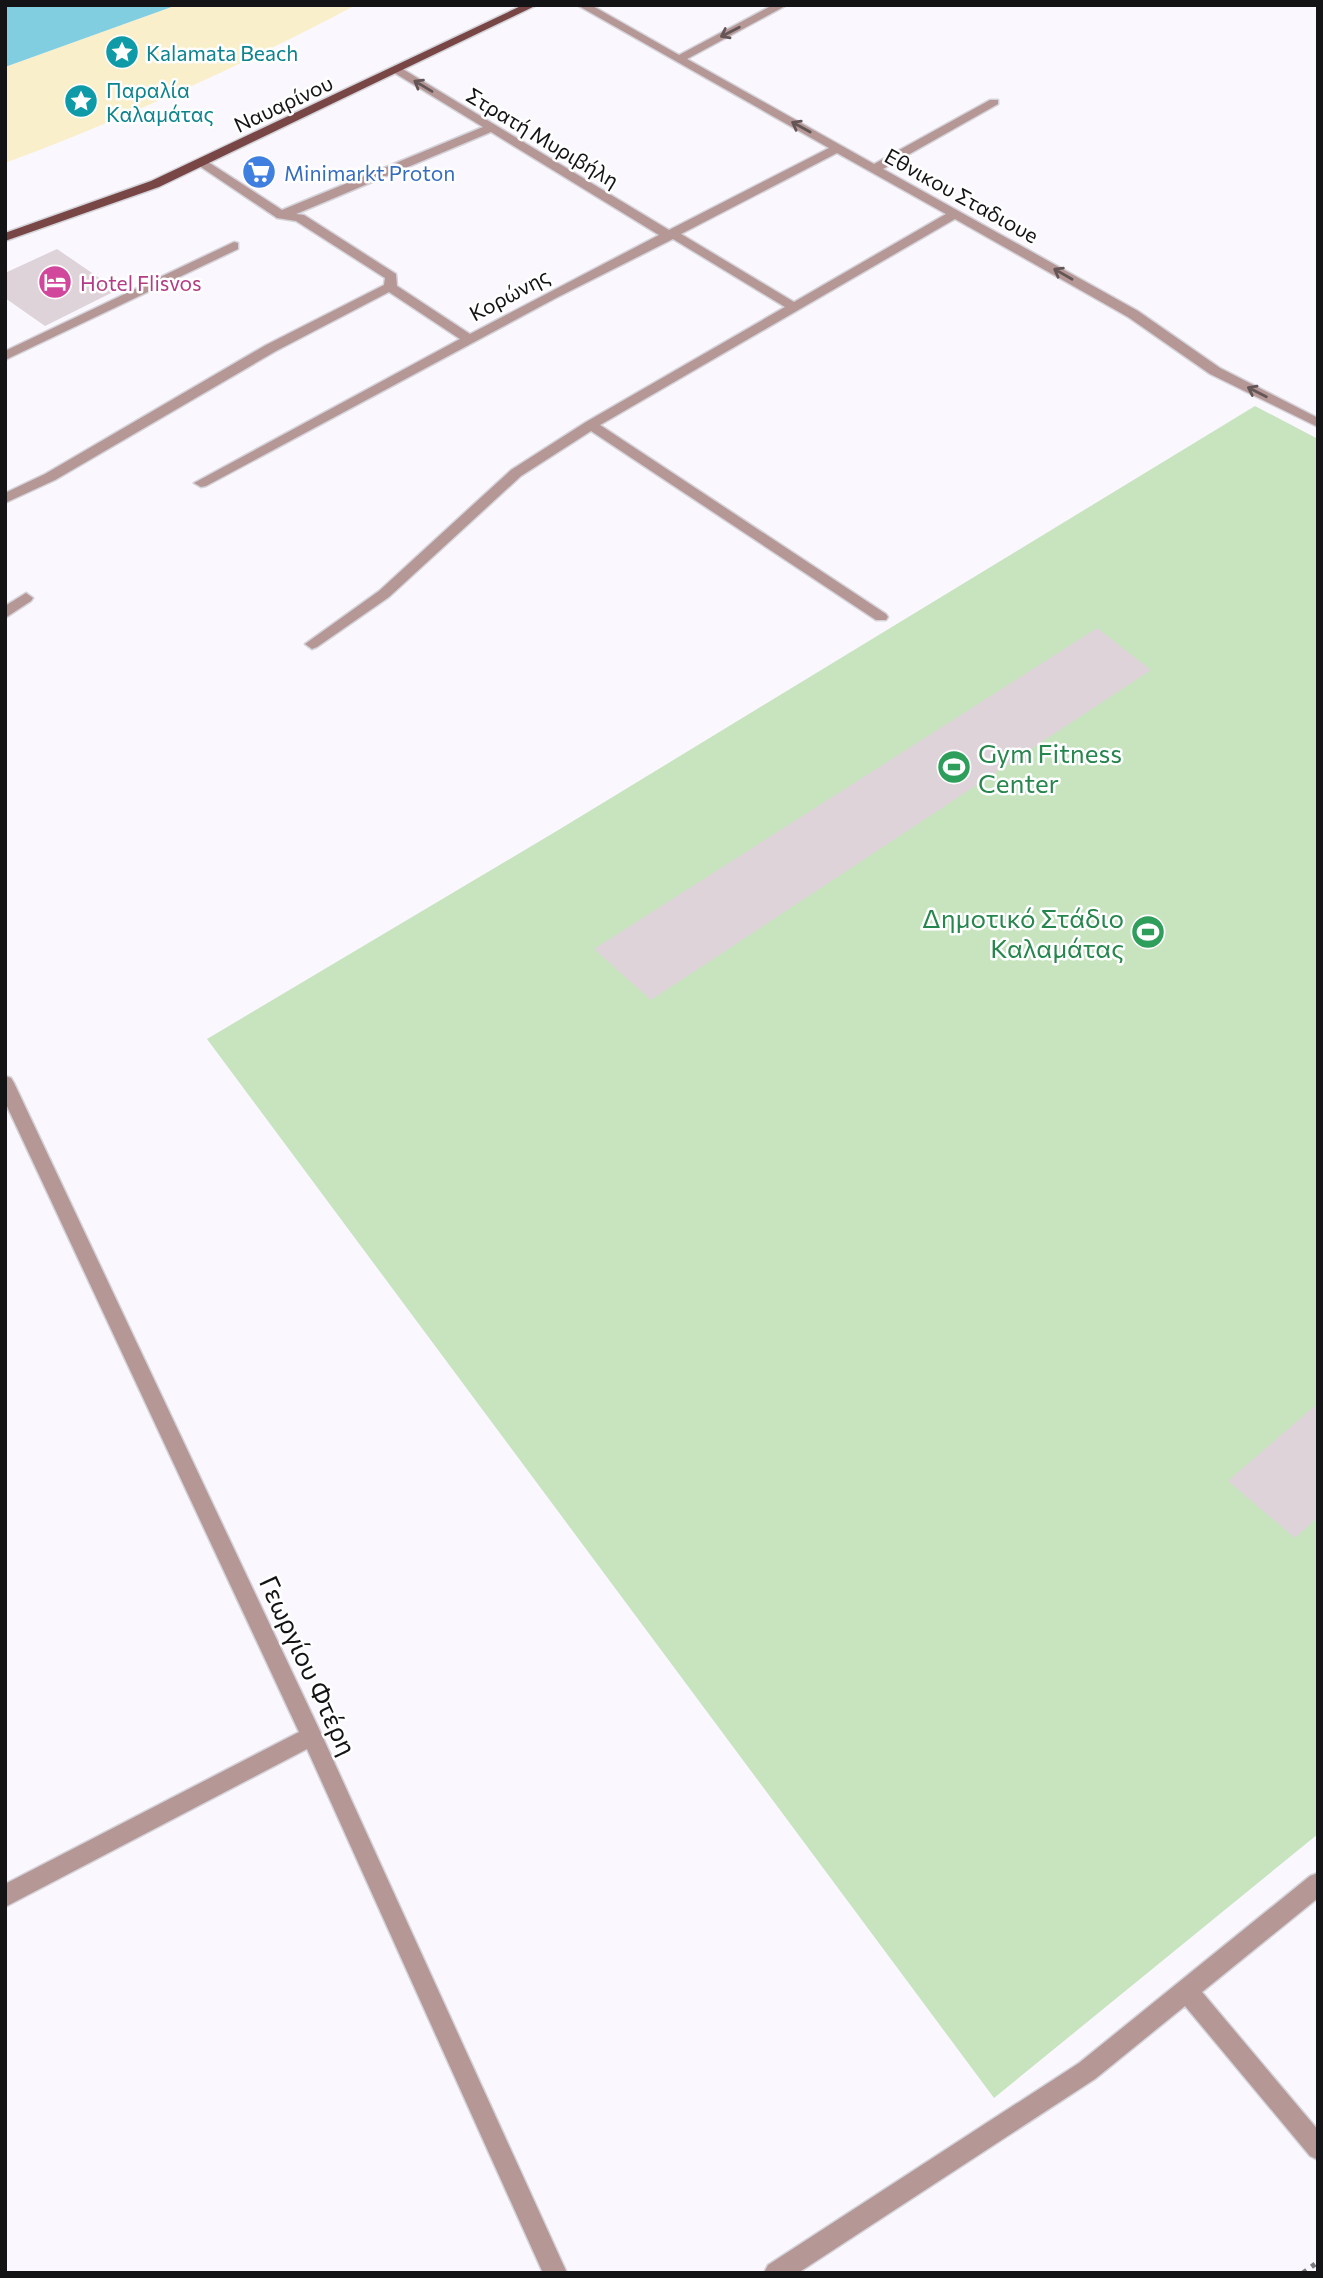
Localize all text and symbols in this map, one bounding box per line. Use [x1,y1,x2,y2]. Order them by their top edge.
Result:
one-way arrow [721,25,741,39]
place icon: Kalamata Beach [103,33,141,71]
place label: Kalamata Beach [146,40,298,65]
street label: Ναυαρίνου [230,69,336,137]
place label: Παραλία Καλαμάτας [106,77,214,126]
one-way arrow [414,79,433,94]
place icon: Παραλία Καλαμάτας [62,82,100,120]
street label: Στρατή Μυριβήλη [462,82,624,192]
one-way arrow [791,120,811,134]
street label: Εθνικου Σταδιουe [881,142,1043,248]
supermarket icon: Minimarkt Proton [240,153,278,191]
place label: Minimarkt Proton [284,160,455,185]
hotel icon: Hotel Flisvos [36,263,74,301]
street label: Κορώνης [465,263,553,325]
one-way arrow [1053,267,1074,280]
place label: Hotel Flisvos [80,270,201,295]
one-way arrow [1247,385,1268,399]
place label: Gym Fitness Center [978,737,1122,798]
sports icon: Gym Fitness Center [935,748,973,786]
place label: Δημοτικό Στάδιο Καλαμάτας [922,902,1124,963]
sports icon: Δημοτικό Στάδιο Καλαμάτας [1129,913,1167,951]
street label: Γεωργίου Φτέρη [254,1570,364,1760]

